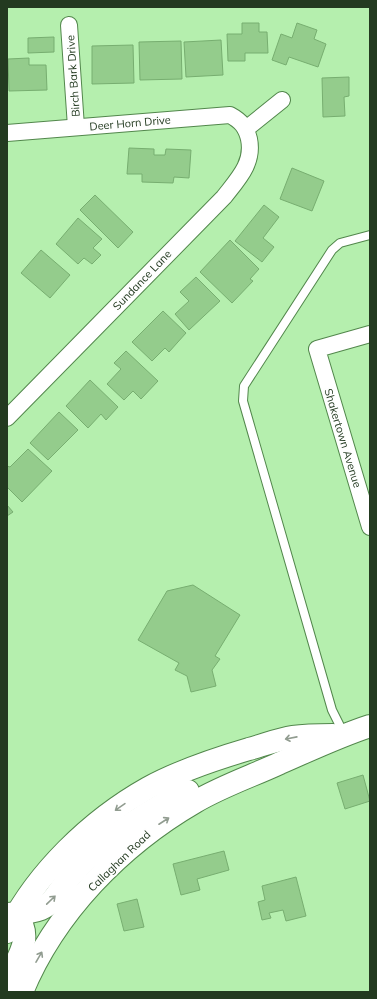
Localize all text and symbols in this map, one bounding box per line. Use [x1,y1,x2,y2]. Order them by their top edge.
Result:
street label: Birch Bark Drive [63,35,83,117]
street label: Deer Horn Drive [89,112,171,134]
street label: Sundance Lane [110,247,174,313]
street label: Shakertown Avenue [321,387,365,489]
one-way arrow [285,734,298,742]
one-way arrow [114,803,125,811]
one-way arrow [158,817,170,825]
street label: Callaghan Road [85,828,153,894]
one-way arrow [46,895,56,905]
one-way arrow [35,951,43,963]

